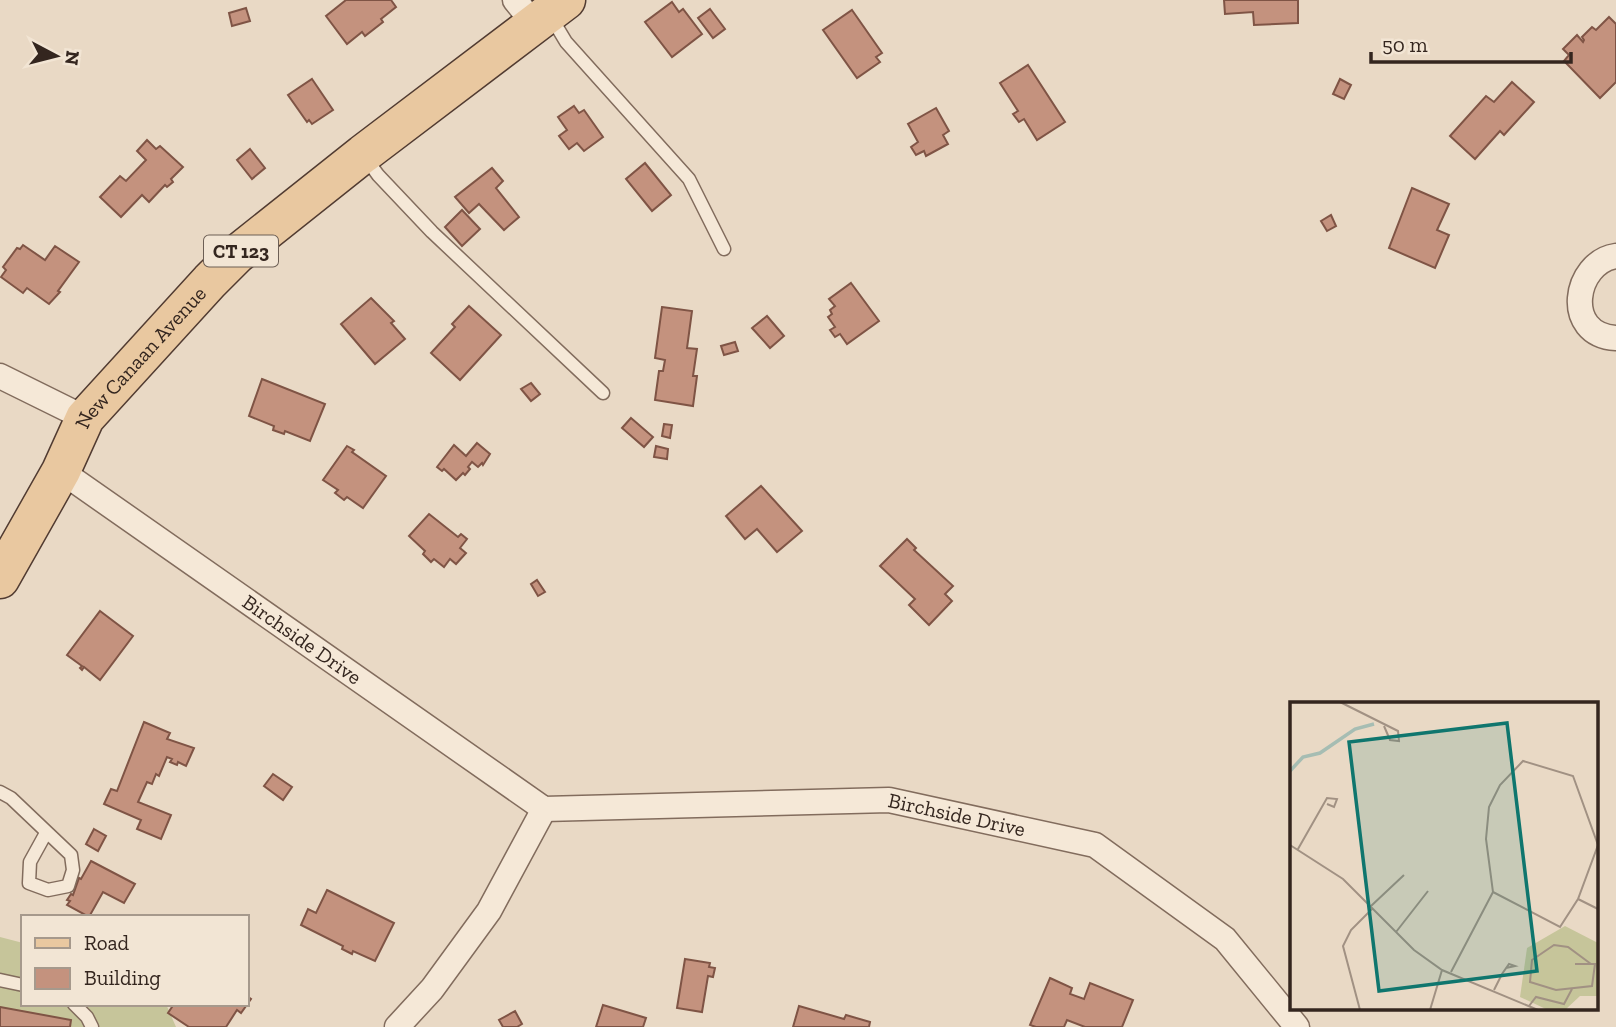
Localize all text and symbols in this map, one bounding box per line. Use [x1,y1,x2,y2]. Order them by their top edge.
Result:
north arrow [21,21,91,91]
scale bar [1371,21,1570,65]
text: 50 m [1382,32,1428,57]
text: N [60,49,85,67]
road number: CT 123 [204,235,278,266]
street label: New Canaan Avenue [69,281,211,432]
street label: Birchside Drive [238,589,367,689]
inset map [1290,702,1598,1010]
street label: Birchside Drive [886,787,1028,841]
legend [21,915,248,1006]
text: Road [84,930,130,955]
text: Building [84,965,161,990]

